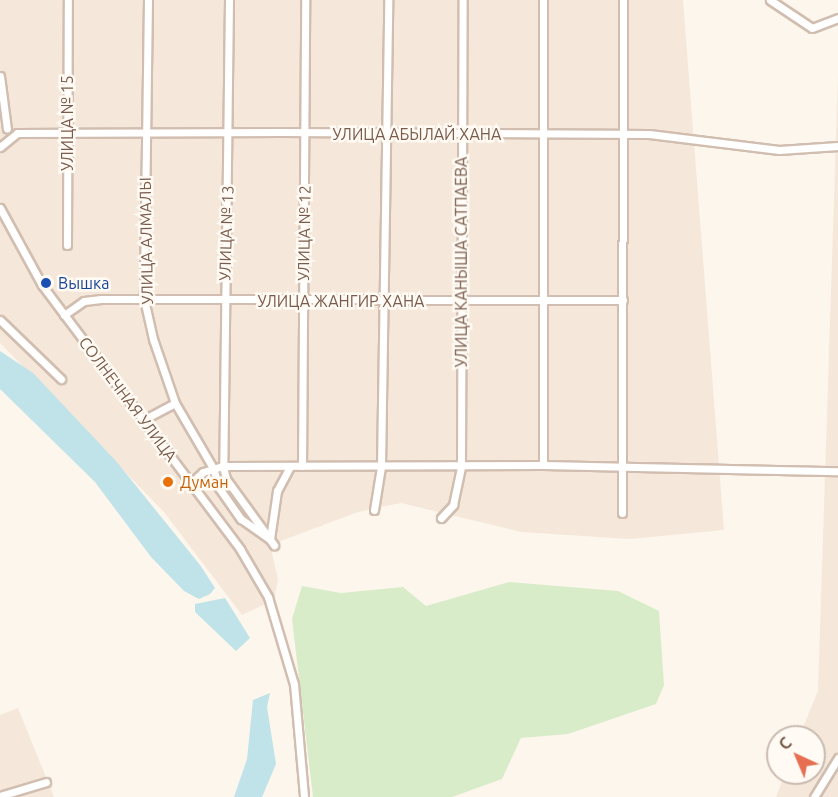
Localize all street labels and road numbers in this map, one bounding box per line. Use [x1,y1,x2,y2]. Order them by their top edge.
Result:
street label: УЛИЦА № 15 [57,75,77,171]
street label: УЛИЦА АБЫЛАЙ ХАНА [333,124,501,144]
street label: УЛИЦА КАНЫША САТПАЕВА [451,157,471,367]
street label: УЛИЦА АЛМАЛЫ [135,177,157,305]
street label: УЛИЦА № 13 [215,185,237,281]
street label: УЛИЦА № 12 [294,185,314,281]
street label: УЛИЦА ЖАНГИР ХАНА [257,291,425,311]
street label: СОЛНЕЧНАЯ УЛИЦА [75,333,181,465]

